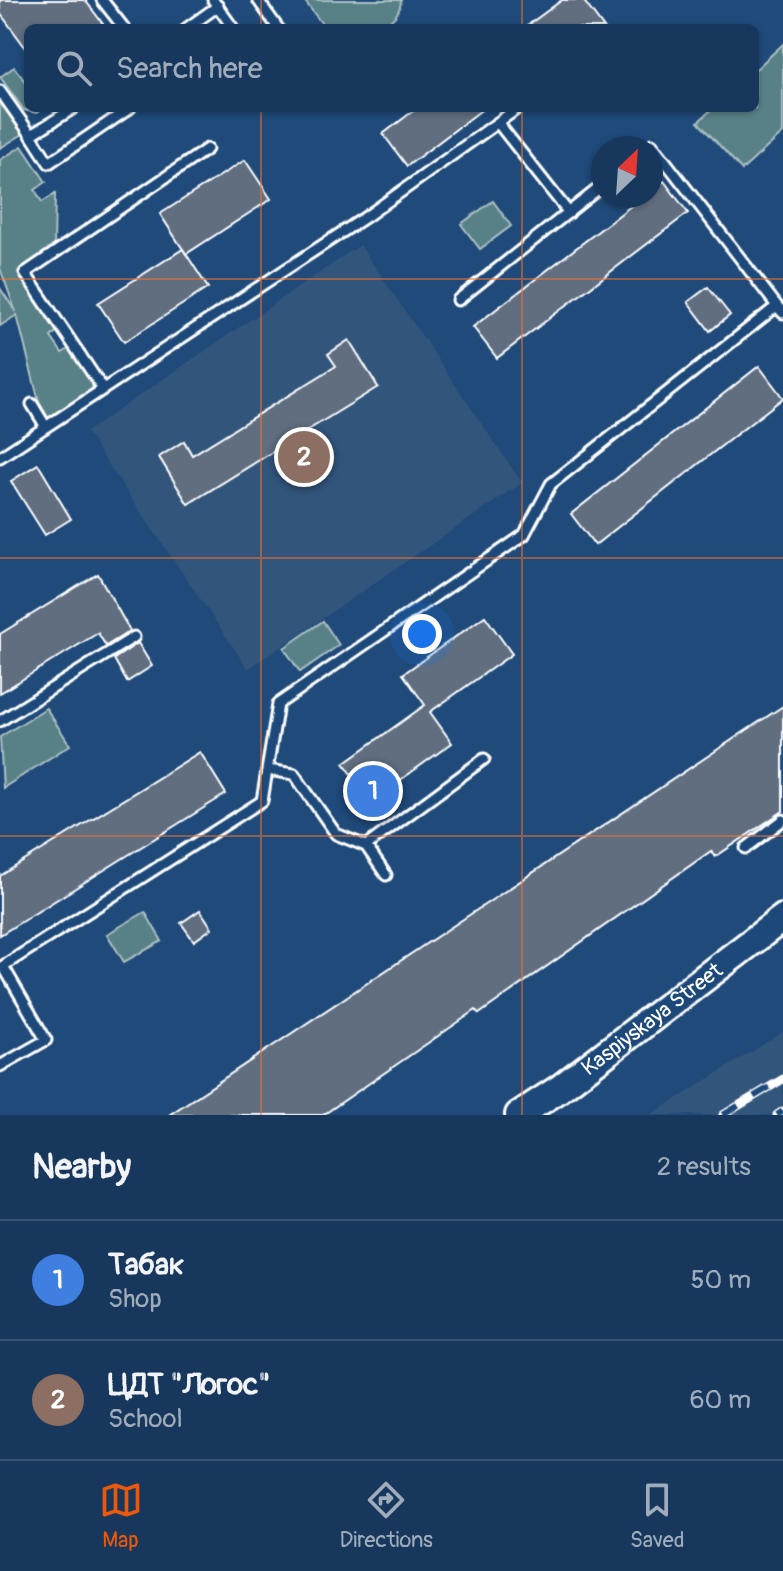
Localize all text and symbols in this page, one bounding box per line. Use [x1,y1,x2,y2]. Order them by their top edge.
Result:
search box [24,24,759,112]
icon: search [52,46,96,90]
text: Search here [116,50,263,87]
north arrow [591,136,663,208]
pin: 2 [278,427,330,487]
your location [402,614,442,654]
pin: 1 [347,761,399,821]
street label: Kaspiyskaya Street [576,956,728,1082]
text: Nearby [32,1146,131,1189]
text: 2 results [657,1151,751,1183]
text: Табак [108,1246,184,1283]
text: 1 [53,1264,63,1296]
text: 50 m [690,1264,751,1296]
text: Shop [108,1283,162,1315]
text: ЦДТ "Логос" [108,1366,271,1403]
text: 2 [51,1384,65,1416]
text: 60 m [689,1384,751,1416]
text: School [108,1403,183,1435]
tab: Map [99,1478,143,1554]
tab: Directions [340,1478,433,1554]
tab: Saved [630,1478,684,1554]

